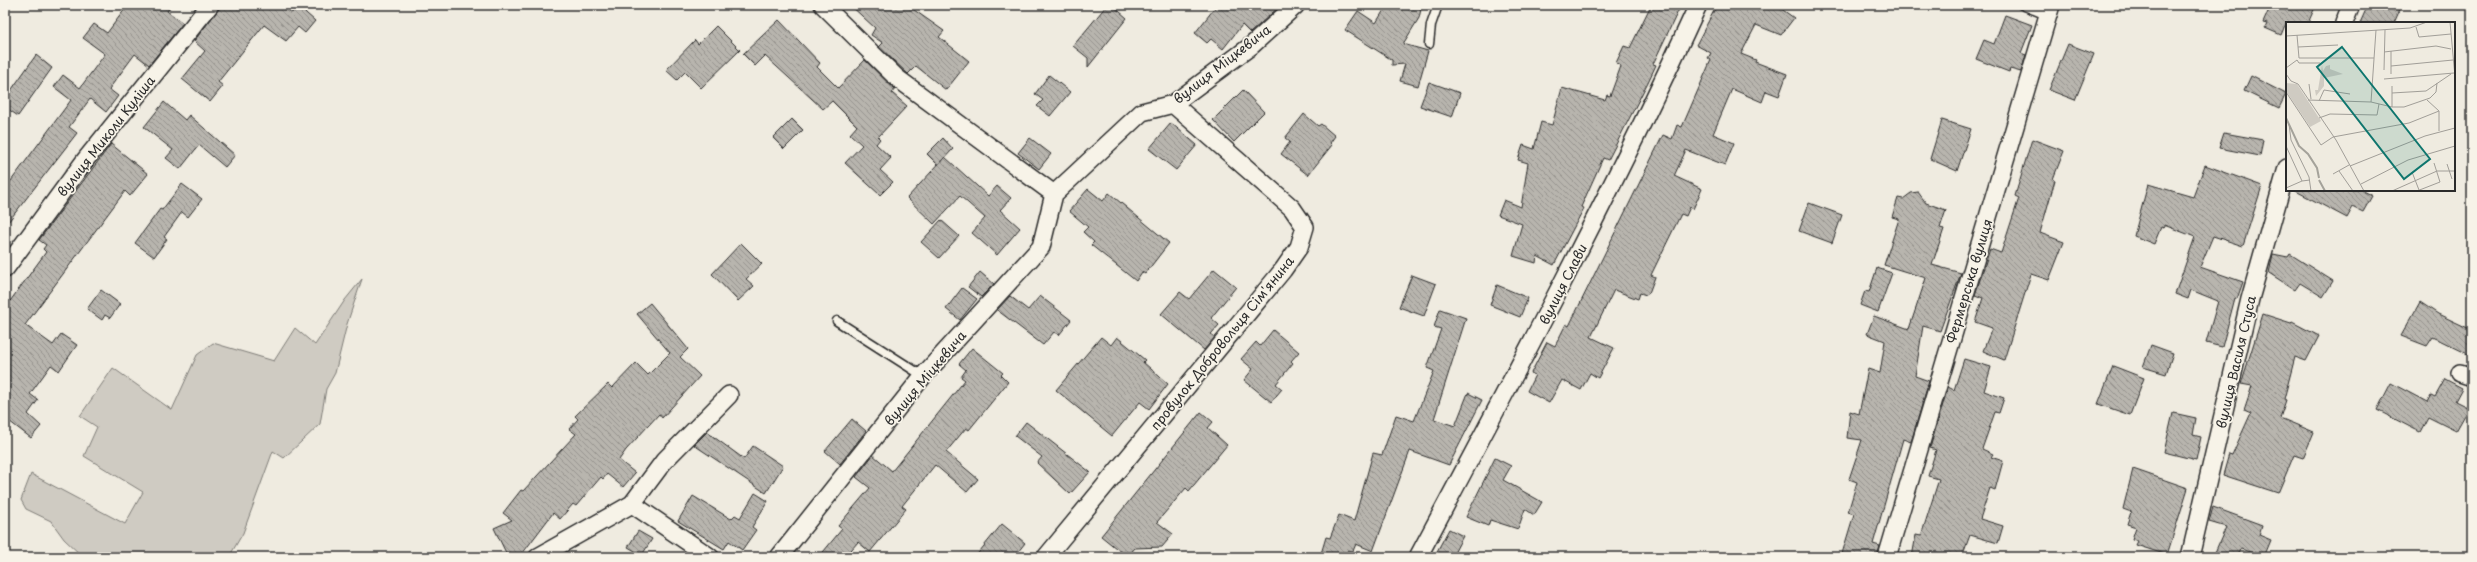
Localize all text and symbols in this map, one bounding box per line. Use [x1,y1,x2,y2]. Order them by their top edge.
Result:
street label: вулиця Міцкевича [1169,19,1275,108]
inset map [2286,22,2455,191]
street label: вулиця Миколи Куліша [52,71,159,200]
street label: Фермерська вулиця [1941,216,1996,345]
street label: вулиця Слави [1534,240,1591,327]
street label: провулок Добровольця Сім'янина [1145,251,1298,434]
street label: вулиця Василя Стуса [2211,293,2260,430]
street label: вулиця Міцкевича [879,325,971,429]

